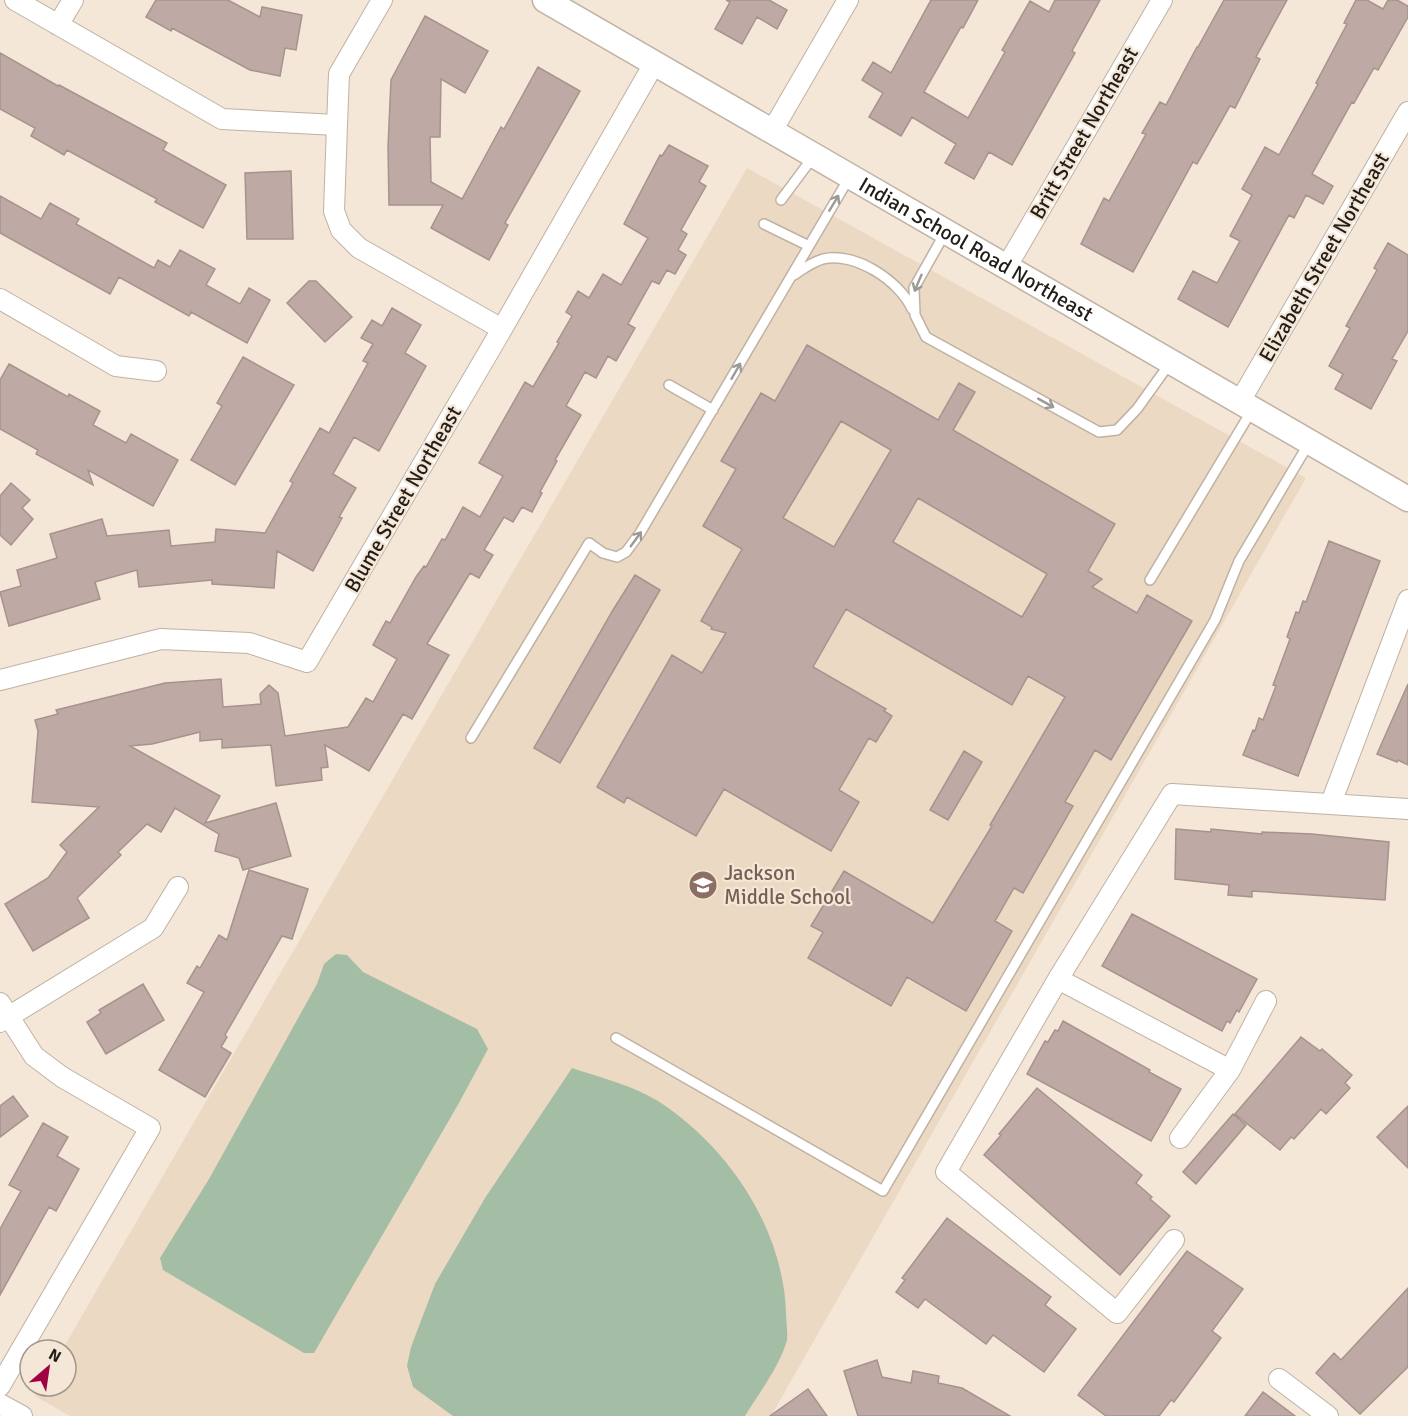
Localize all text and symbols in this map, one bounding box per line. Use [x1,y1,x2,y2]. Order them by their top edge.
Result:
street label: Britt Street Northeast [1024,42,1144,224]
street label: Elizabeth Street Northeast [1253,148,1395,366]
street label: Indian School Road Northeast [854,171,1098,327]
one-way arrow [829,195,841,212]
one-way arrow [912,273,923,291]
one-way arrow [730,363,742,380]
one-way arrow [1037,397,1054,409]
street label: Blume Street Northeast [339,401,467,597]
one-way arrow [630,531,642,547]
place label: Jackson Middle School [724,860,851,910]
school or university icon: Jackson Middle School [687,869,719,901]
north arrow [18,1338,78,1398]
text: N [45,1344,65,1367]

